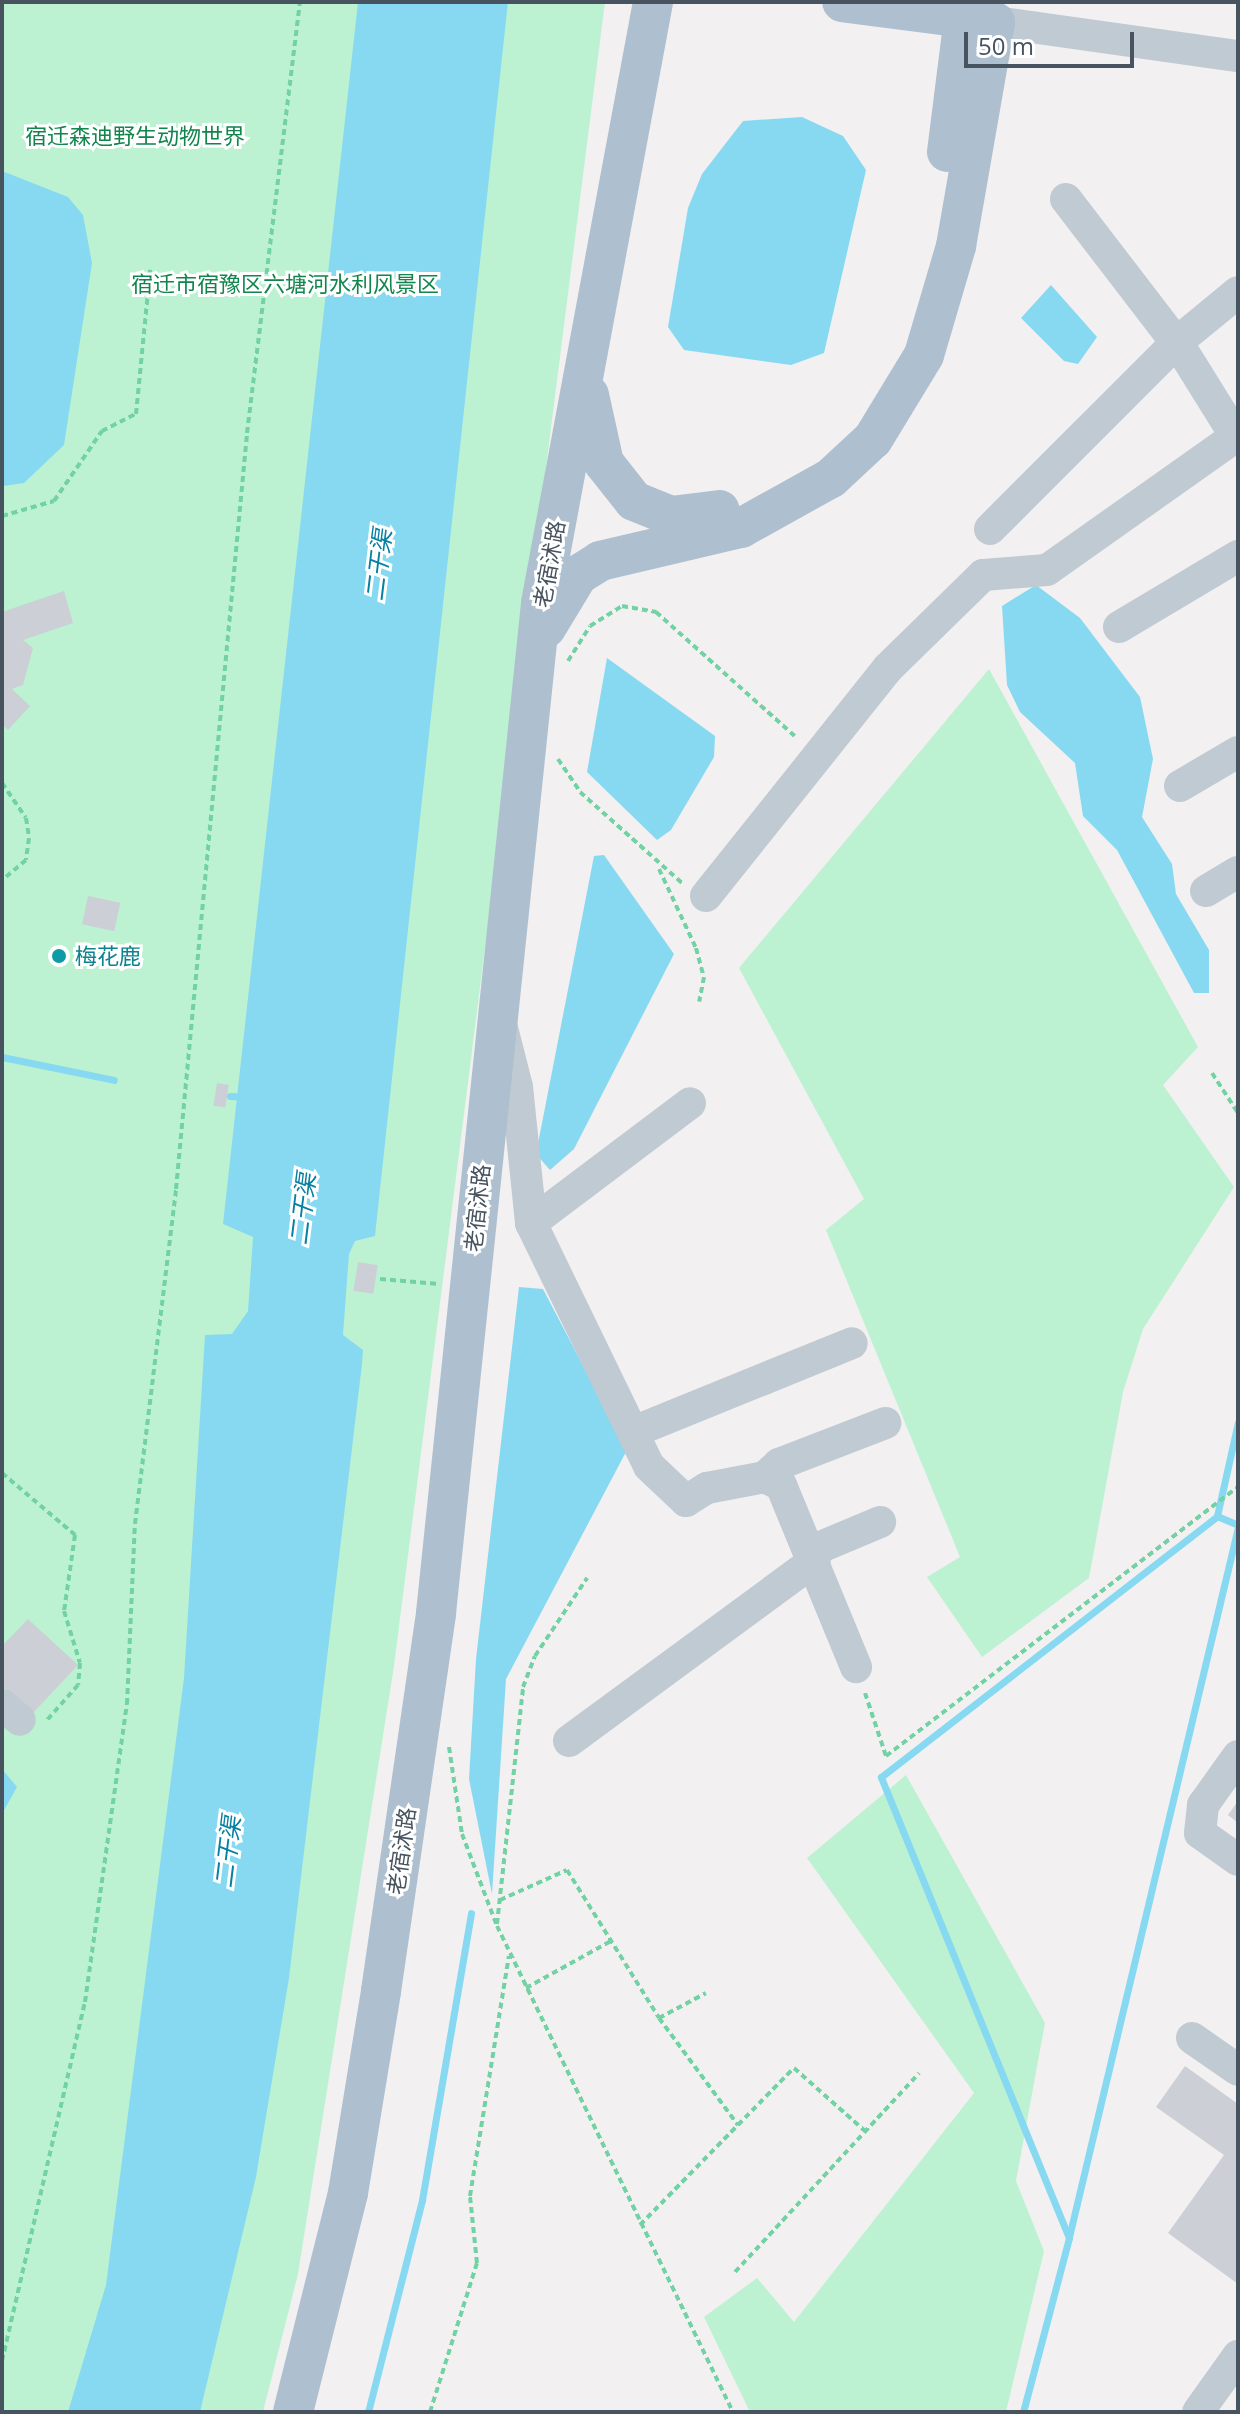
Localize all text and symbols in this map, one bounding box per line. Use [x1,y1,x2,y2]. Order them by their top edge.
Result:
scale bar [968,16,1138,66]
text: 50 m [978,29,1034,62]
park label: 宿迁森迪野生动物世界 [25,123,245,149]
park label: 宿迁市宿豫区六塘河水利风景区 [131,271,439,297]
street label: 老宿沭路 [528,518,570,610]
water label: 二干渠 [359,528,397,602]
place label: 梅花鹿 [75,943,141,969]
marker: 梅花鹿 [50,947,68,965]
street label: 老宿沭路 [459,1163,495,1253]
water label: 二干渠 [283,1172,321,1246]
street label: 老宿沭路 [382,1806,420,1896]
water label: 二干渠 [208,1815,246,1889]

